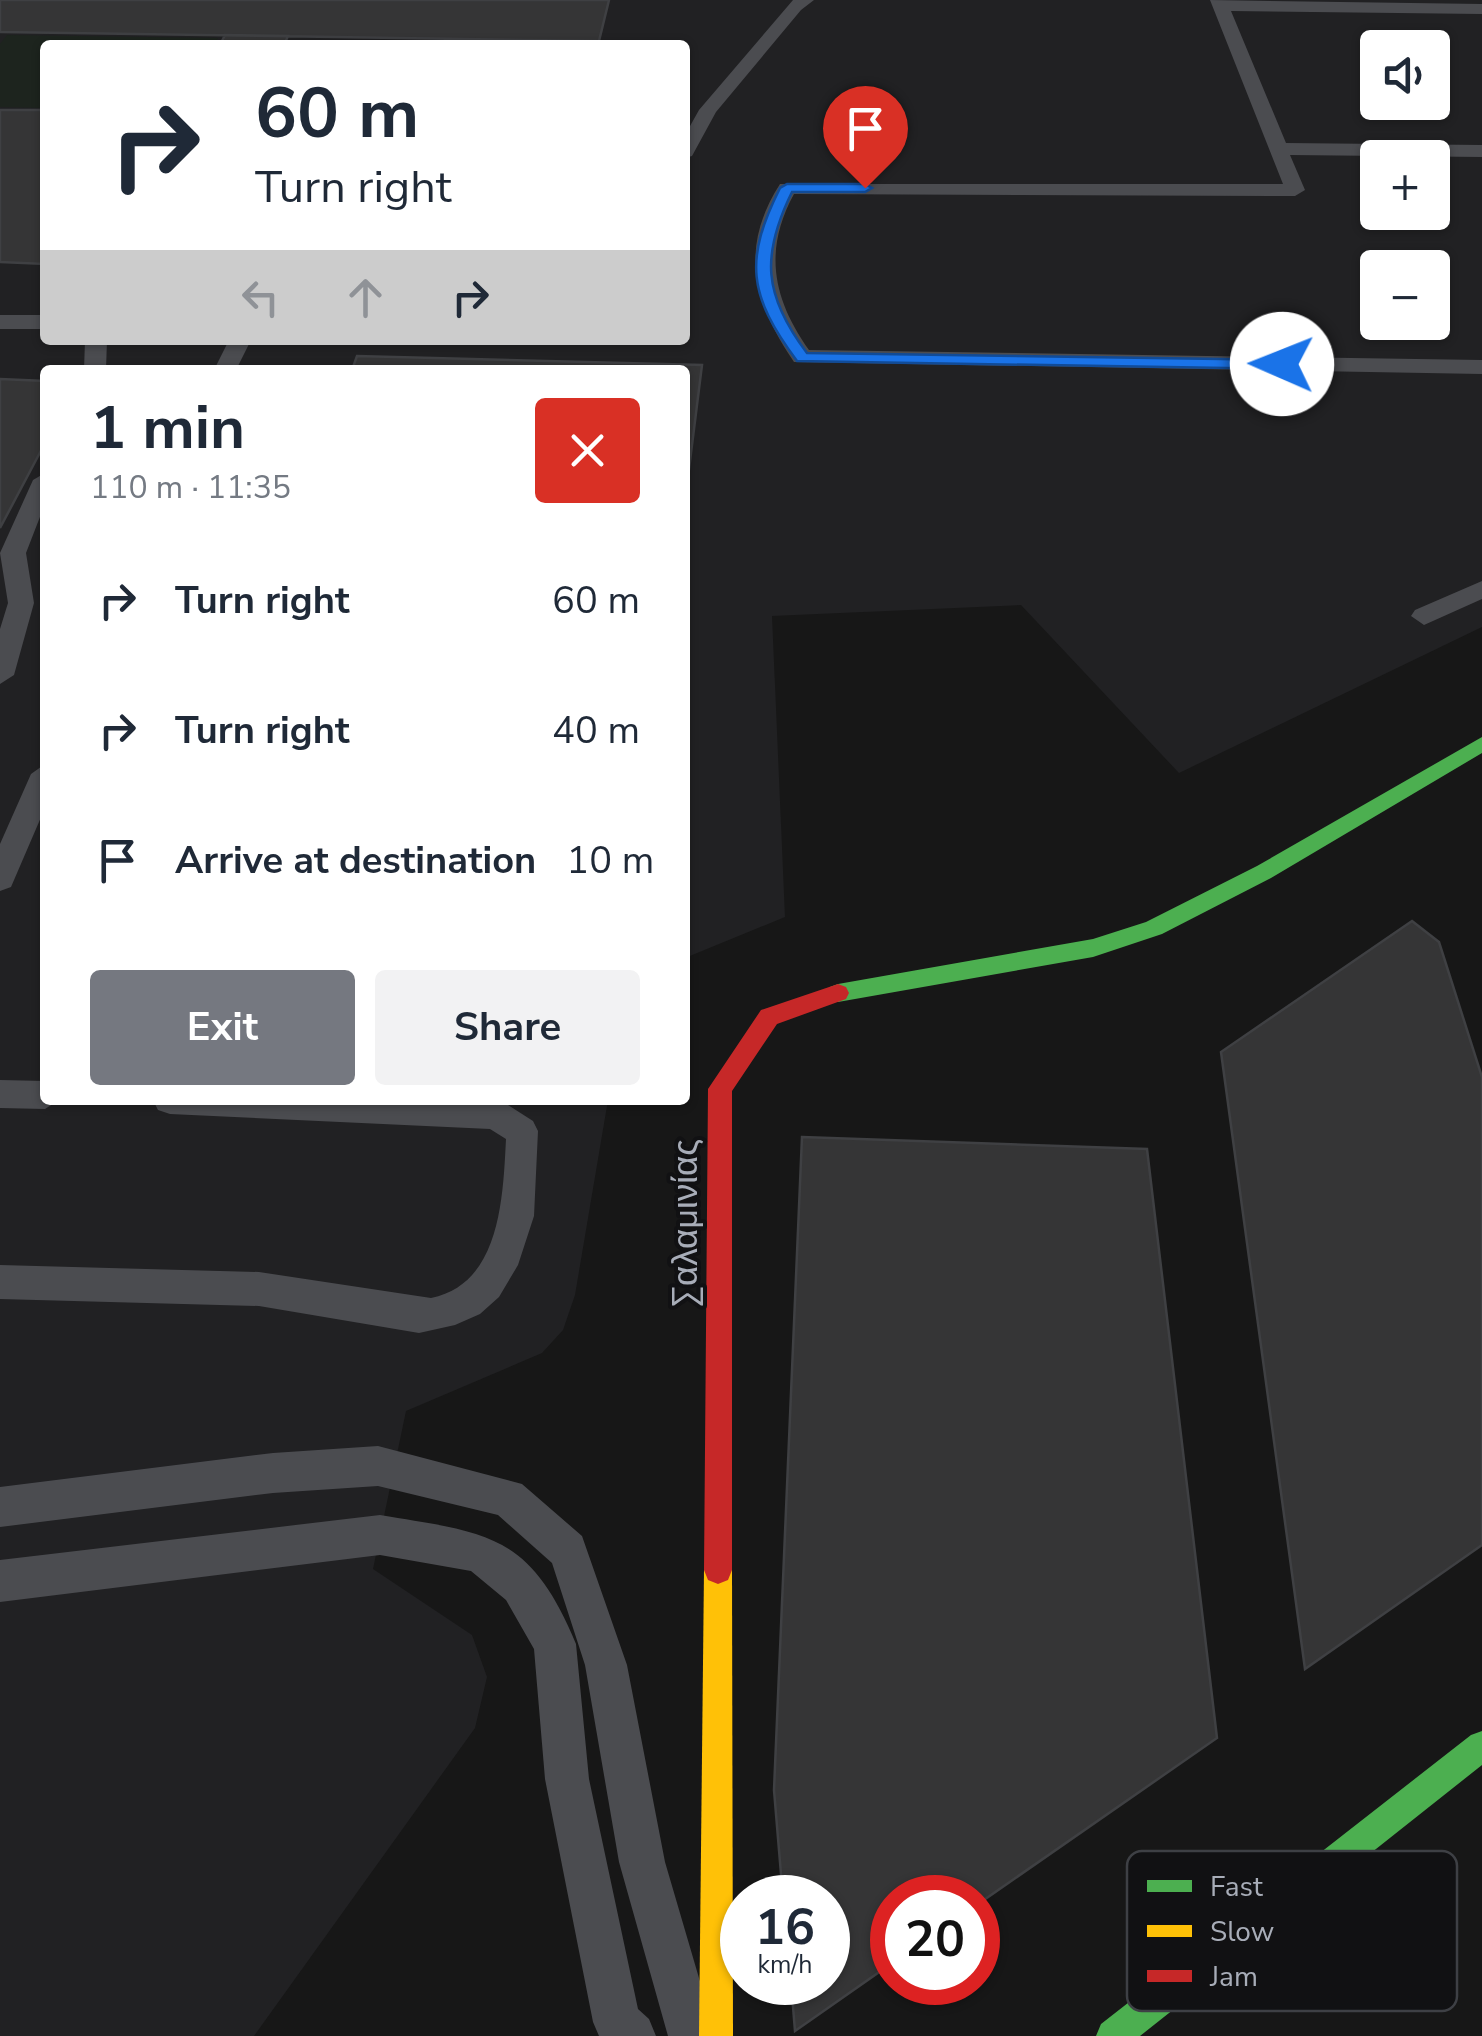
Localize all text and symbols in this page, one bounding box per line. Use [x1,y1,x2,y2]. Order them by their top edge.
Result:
map controls [1360,30,1450,340]
button: sound [1360,30,1450,120]
text: 60 m [255,66,419,162]
icon: right [90,80,220,210]
pin [823,86,908,189]
icon: arrive [838,101,893,156]
button: + [1360,140,1450,230]
text: Turn right [255,157,452,218]
button: − [1360,250,1450,340]
icon: left [233,270,288,325]
icon: ahead [338,270,393,325]
icon: right [443,270,498,325]
position arrow [1230,312,1334,416]
text: 1 min [90,387,245,469]
button: close [535,398,640,503]
text: 110 m · 11:35 [90,466,291,509]
icon: right [90,573,145,628]
text: Turn right [175,575,350,626]
text: 60 m [552,575,640,626]
icon: right [90,703,145,758]
text: Turn right [175,705,350,756]
text: 40 m [552,705,640,756]
icon: arrive [90,833,145,888]
text: Arrive at destination [175,835,536,886]
text: 10 m [566,835,654,886]
button: Exit [90,970,355,1085]
button: Share [375,970,640,1085]
street label: Σαλαμινίας [662,1139,709,1307]
legend [1127,1851,1457,2011]
text: Fast [1210,1868,1263,1906]
speed limit sign: 20 [870,1875,1000,2005]
text: 16 [755,1893,815,1962]
text: Slow [1210,1913,1274,1951]
text: km/h [757,1948,813,1982]
text: Jam [1209,1958,1258,1996]

